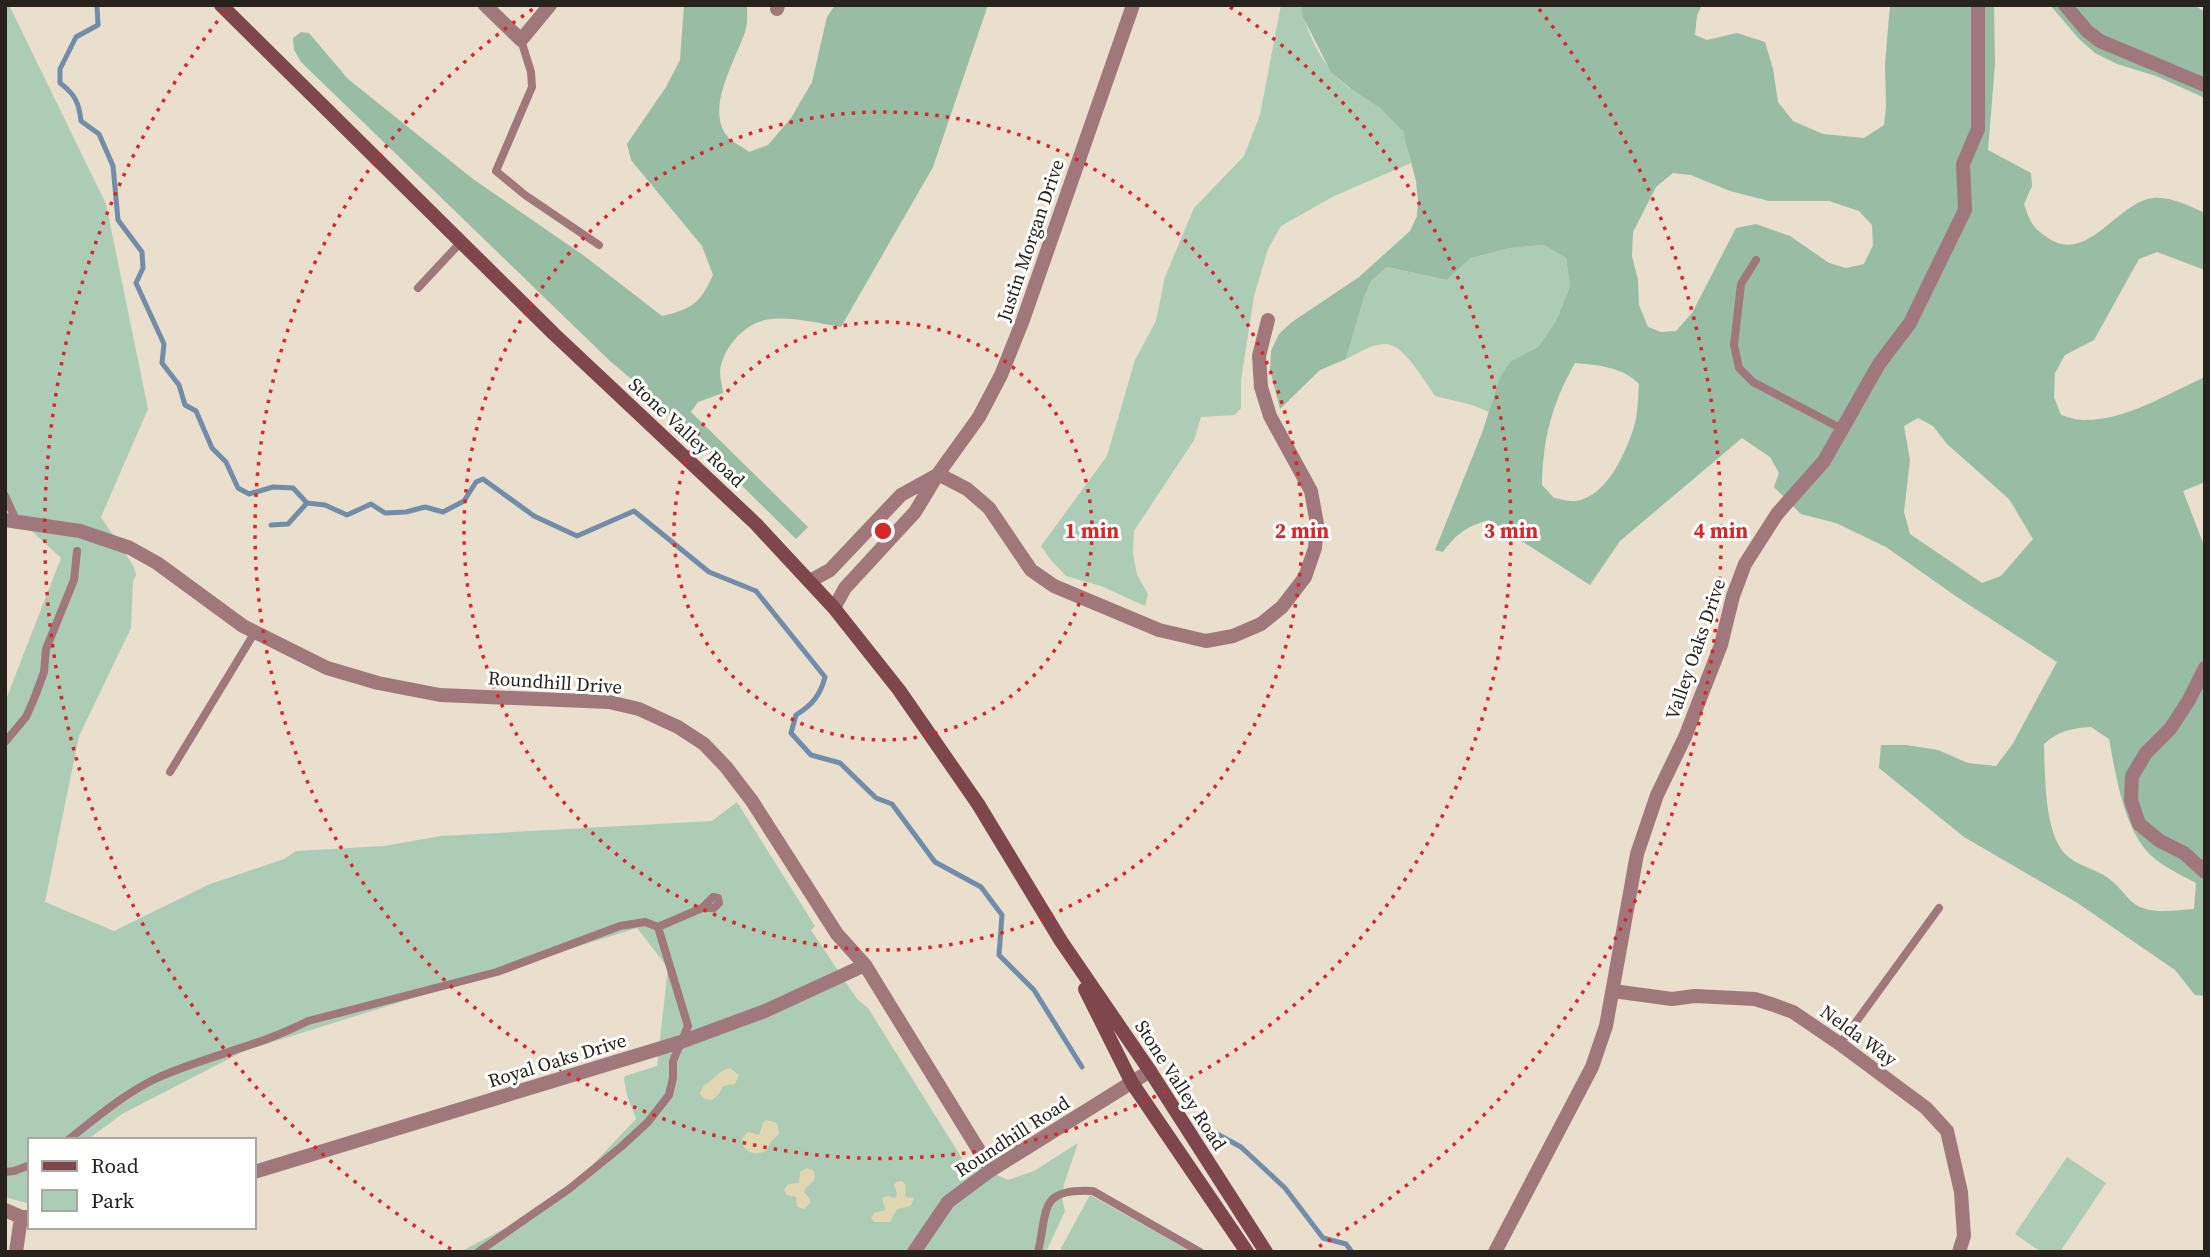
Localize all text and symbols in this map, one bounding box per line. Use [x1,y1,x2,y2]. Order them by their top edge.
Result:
street label: Justin Morgan Drive [990,156,1070,325]
street label: Stone Valley Road [623,371,751,493]
text: 1 min [1065,516,1119,545]
text: 2 min [1275,516,1329,545]
text: 3 min [1484,516,1538,545]
text: 4 min [1694,516,1748,545]
centre of rings [871,519,895,543]
street label: Valley Oaks Drive [1659,575,1731,723]
street label: Roundhill Drive [487,664,623,700]
street label: Nelda Way [1815,998,1903,1072]
street label: Stone Valley Road [1129,1015,1233,1155]
street label: Royal Oaks Drive [485,1027,629,1093]
street label: Roundhill Road [950,1089,1074,1183]
legend [28,1138,256,1229]
text: Road [91,1151,139,1180]
text: Park [91,1186,135,1215]

